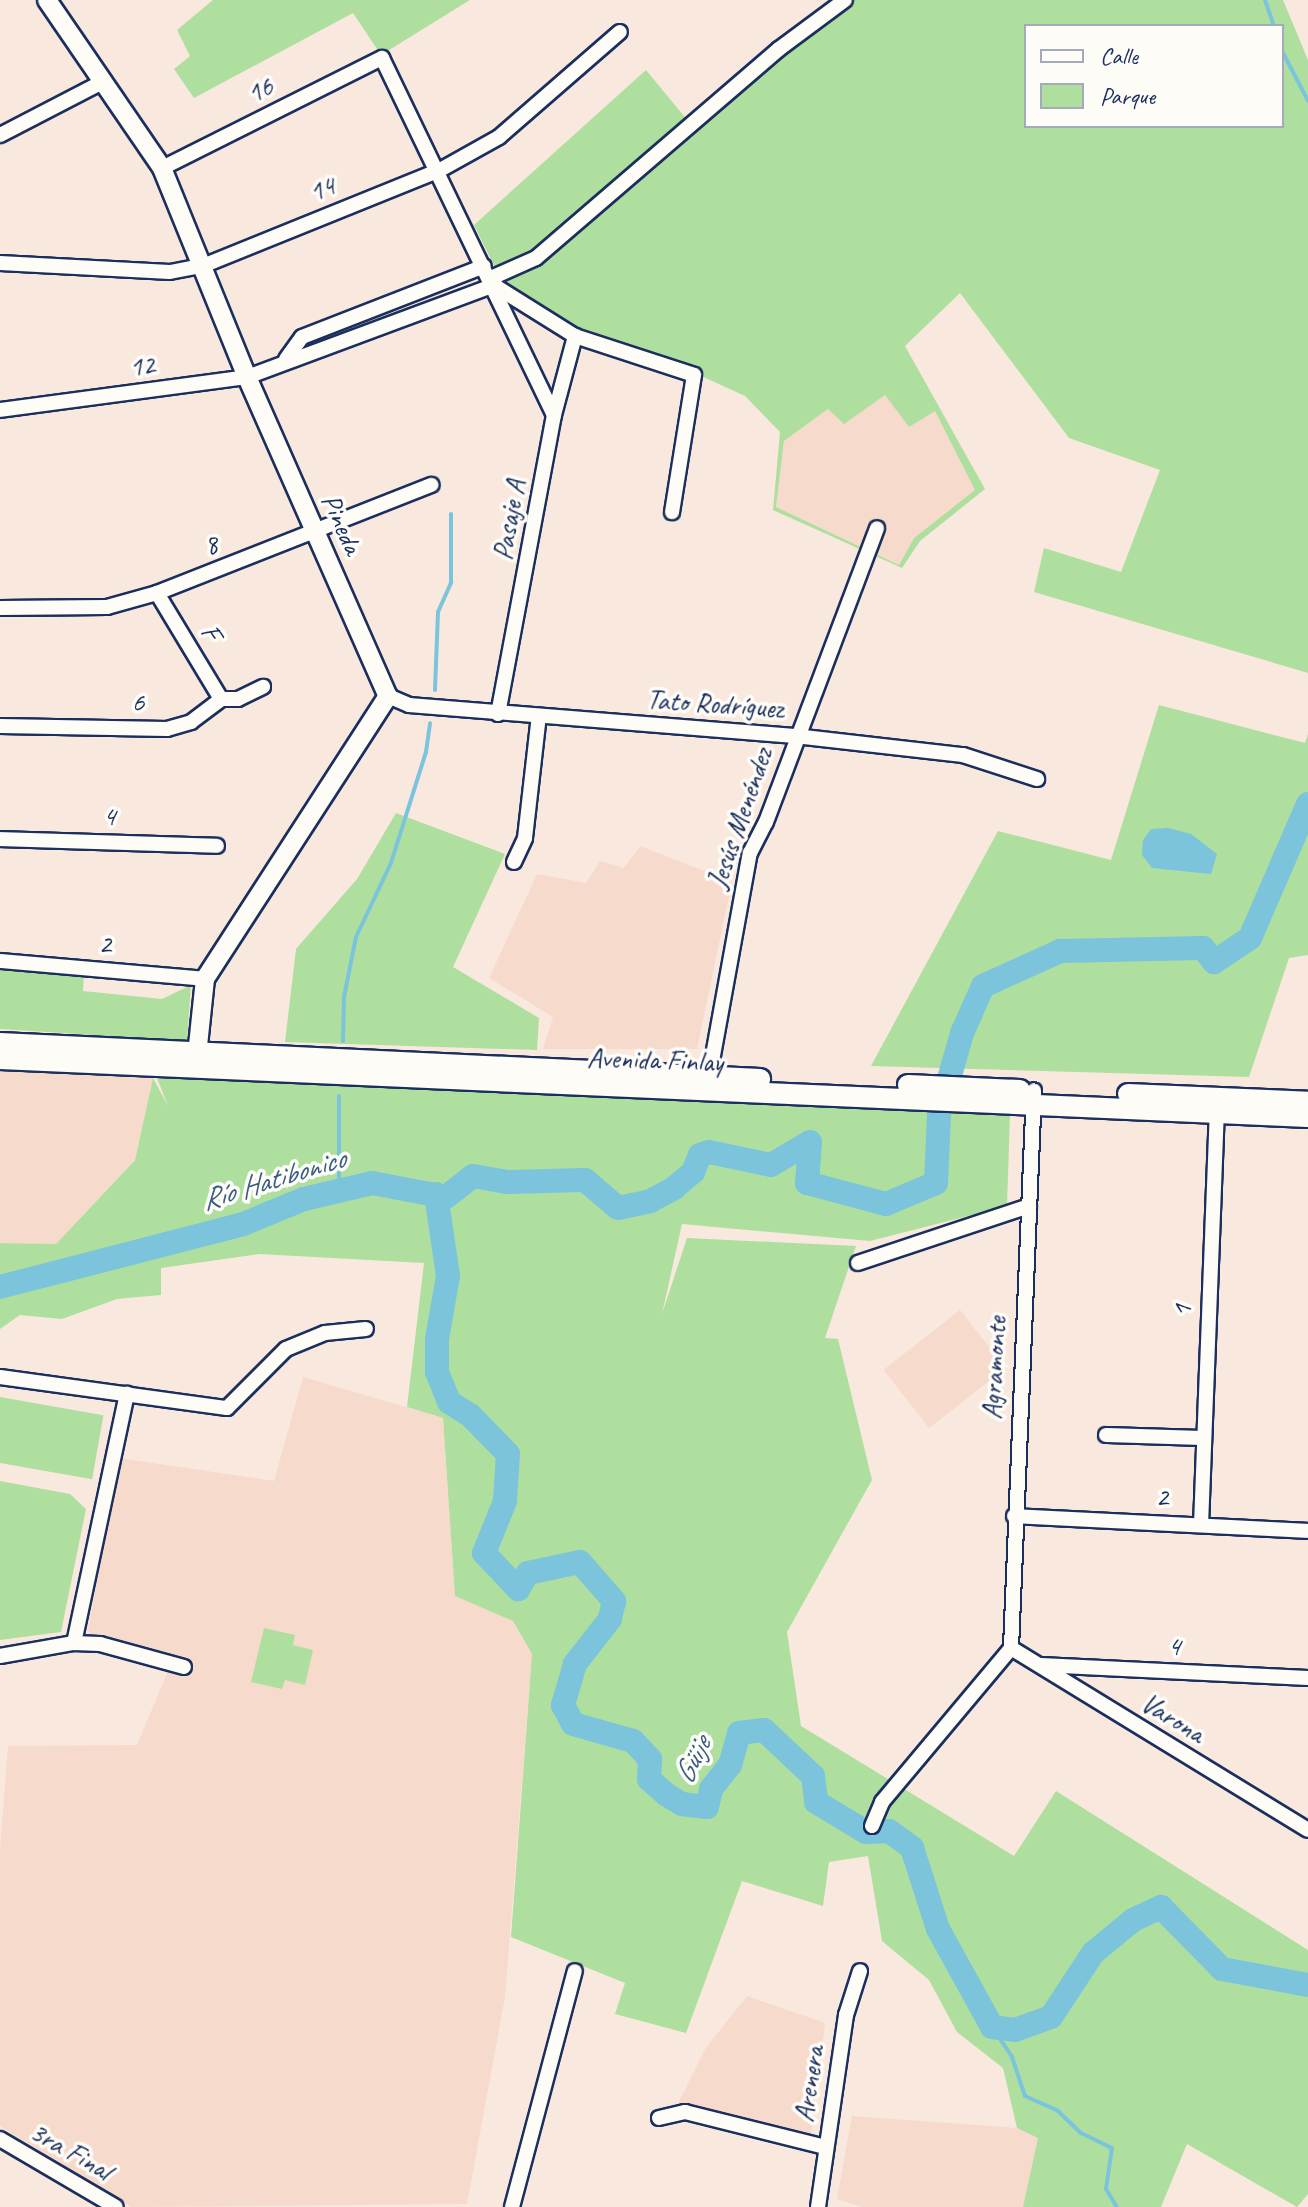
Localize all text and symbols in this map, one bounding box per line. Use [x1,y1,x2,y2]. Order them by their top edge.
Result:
legend [1024,24,1284,128]
text: Calle [1100,41,1138,71]
street label: 16 [241,69,279,111]
text: Parque [1100,81,1155,111]
street label: 14 [304,169,340,209]
street label: 12 [127,348,157,384]
street label: Pasaje A [485,477,533,563]
street label: Pineda [314,489,370,559]
street label: 8 [199,527,223,563]
street label: F [193,618,229,646]
street label: Tato Rodríguez [645,682,785,726]
street label: 6 [131,685,145,719]
street label: Jesús Menéndez [700,743,780,893]
street label: 4 [102,799,116,833]
street label: 2 [97,927,113,961]
street label: Avenida Finlay [587,1041,723,1079]
water label: Río Hatibonico [196,1140,350,1218]
street label: 1 [1165,1304,1199,1318]
street label: Agramonte [975,1316,1013,1420]
street label: 2 [1155,1480,1169,1514]
street label: 4 [1167,1629,1181,1663]
street label: Varona [1135,1686,1211,1750]
water label: Güije [665,1731,719,1789]
street label: Arenera [786,2044,832,2124]
street label: 3ra Final [24,2114,118,2188]

